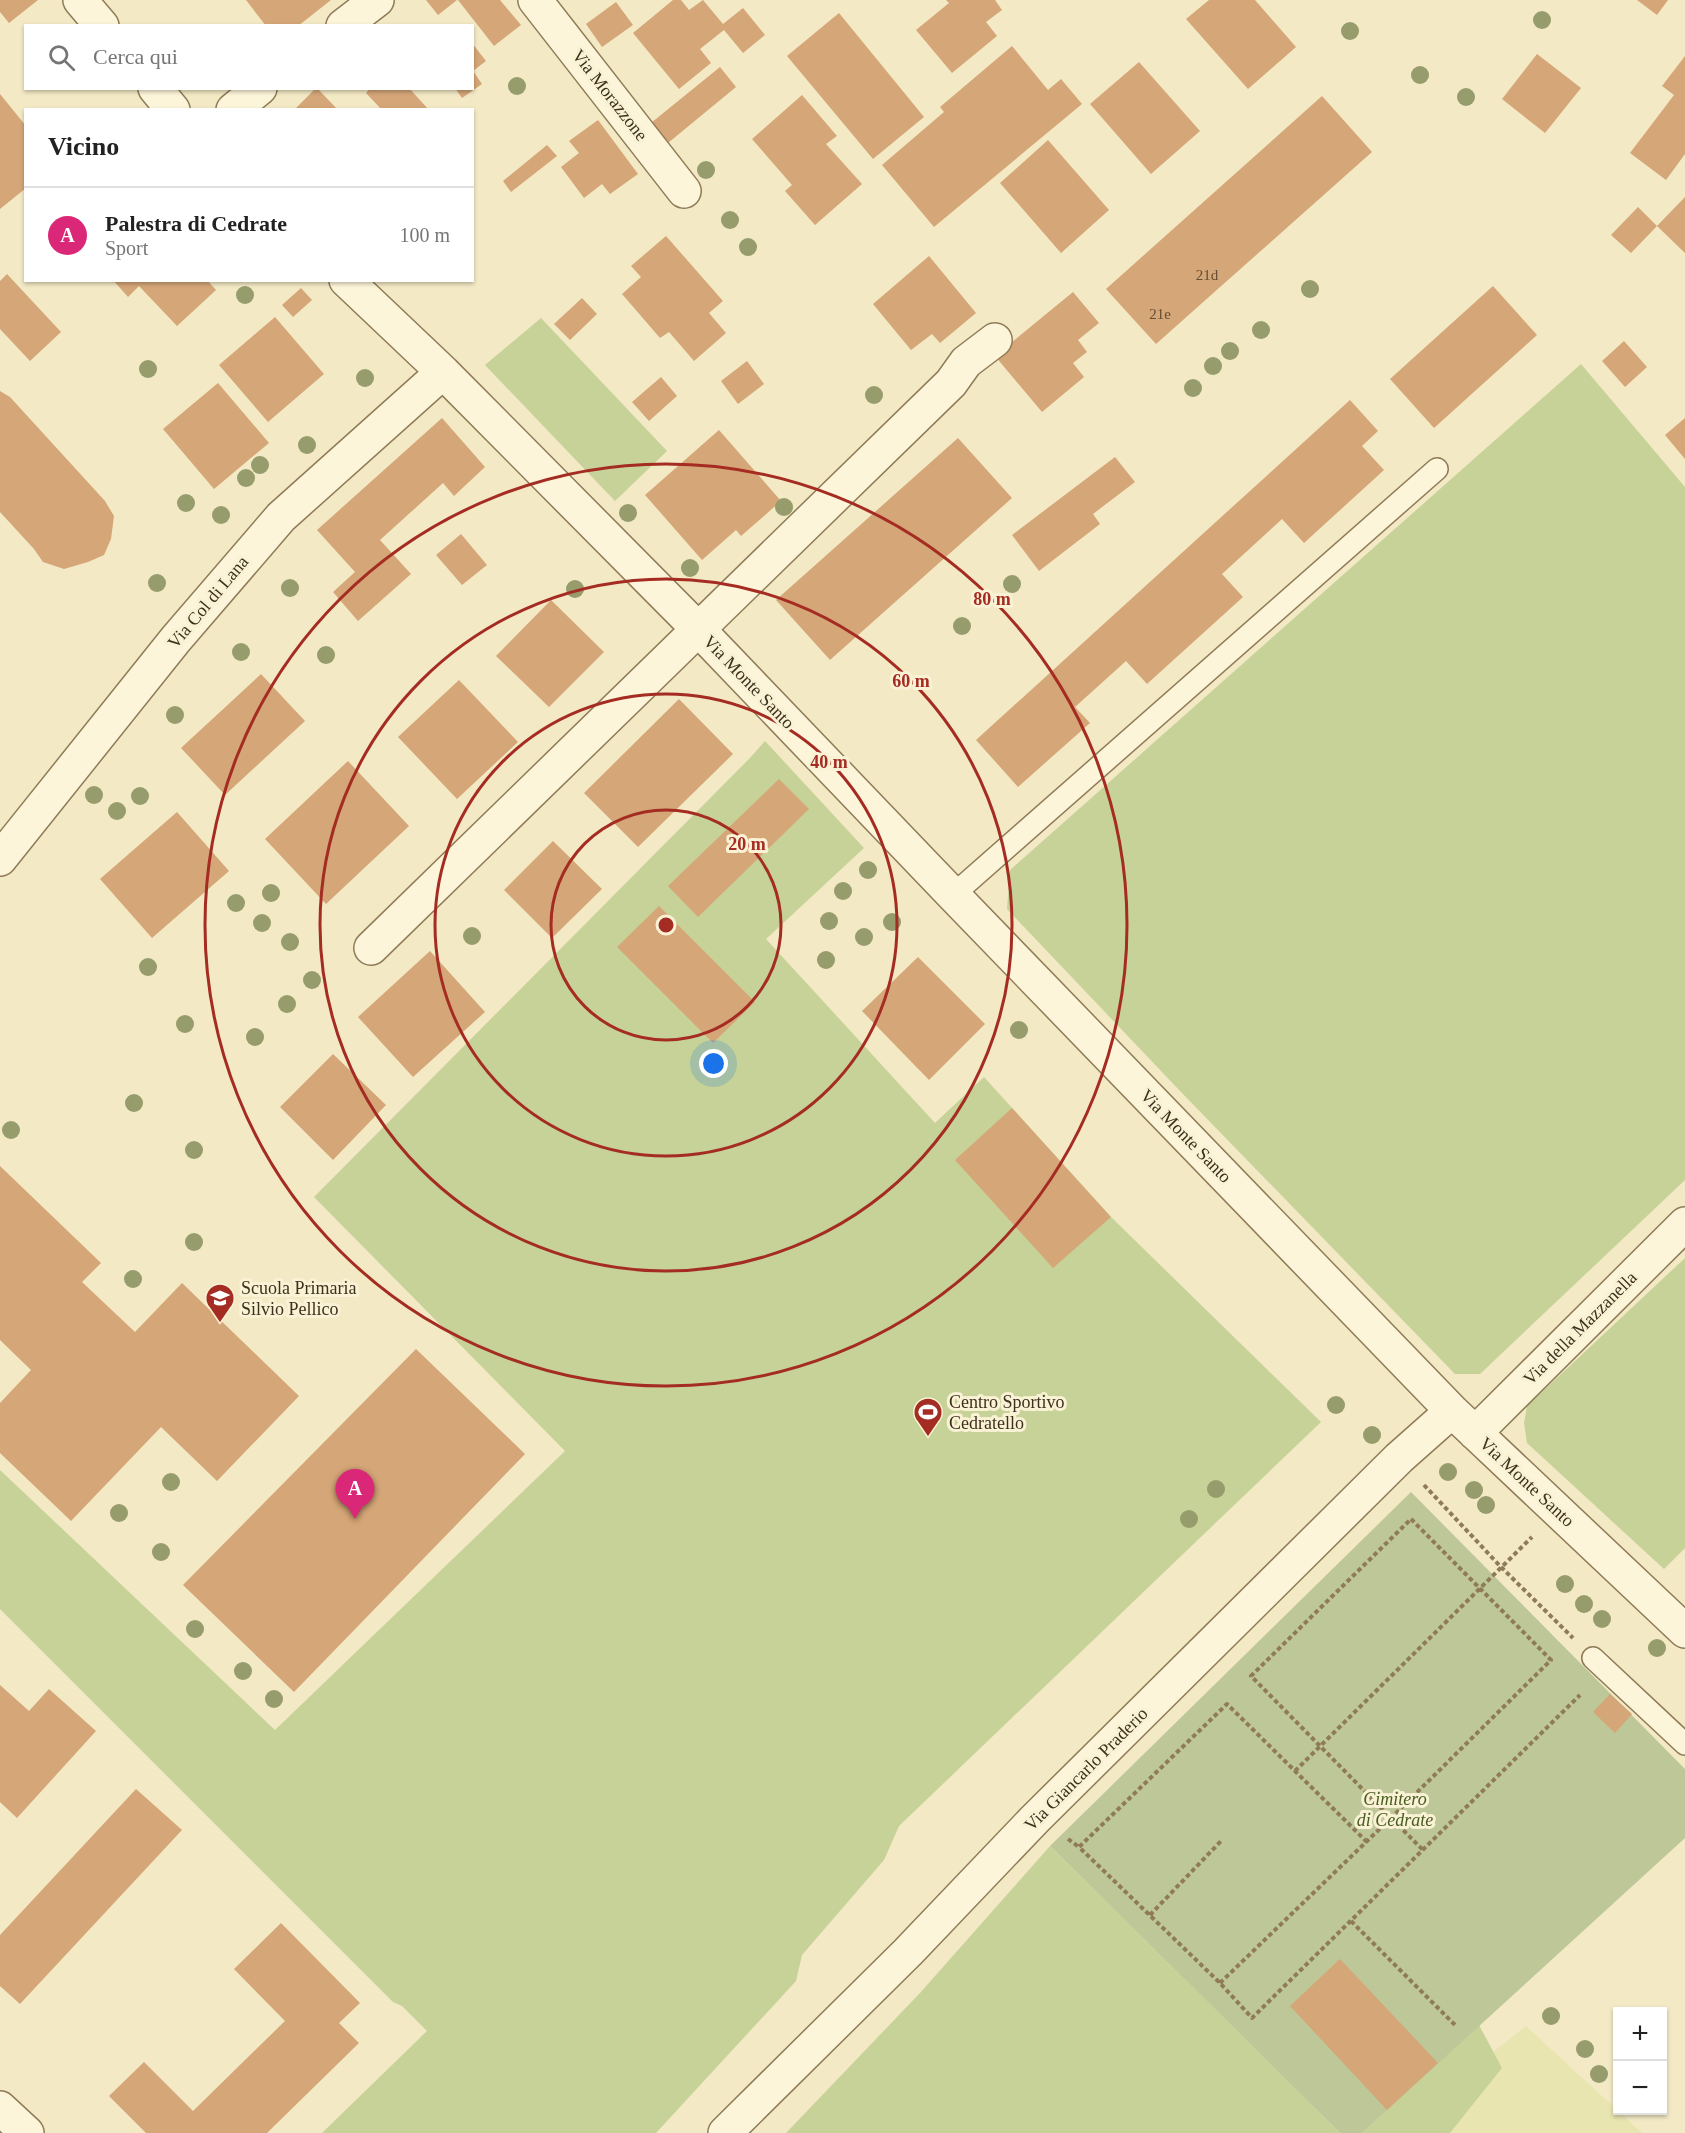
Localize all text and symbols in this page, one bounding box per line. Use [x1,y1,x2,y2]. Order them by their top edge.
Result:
search box [24,24,474,90]
icon: search [45,41,78,74]
text: Cerca qui [93,44,178,69]
street label: Via Morazzone [568,45,652,145]
text: Vicino [48,132,119,161]
text: Palestra di Cedrate [105,211,287,236]
text: A [60,224,75,246]
text: 100 m [399,224,450,246]
text: Sport [105,237,148,259]
house number: 21d [1196,267,1219,283]
house number: 21e [1149,306,1171,322]
street label: Via Col di Lana [164,552,252,652]
text: 80 m [973,589,1011,609]
street label: Via Monte Santo [699,631,799,733]
text: 60 m [892,671,930,691]
text: 40 m [810,752,848,772]
text: 20 m [728,834,766,854]
centre of rings [656,915,676,935]
your location [699,1049,728,1078]
street label: Via Monte Santo [1136,1085,1236,1187]
street label: Via della Mazzanella [1519,1267,1641,1389]
place label: Scuola Primaria Silvio Pellico [241,1278,356,1319]
school or university icon: Scuola Primaria Silvio Pellico [204,1282,236,1324]
place label: Centro Sportivo Cedratello [949,1392,1065,1433]
sports icon: Centro Sportivo Cedratello [912,1396,944,1438]
street label: Via Monte Santo [1476,1433,1578,1531]
pin: A [336,1470,374,1519]
street label: Via Giancarlo Praderio [1020,1703,1152,1835]
park label: Cimitero di Cedrate [1357,1789,1433,1830]
map controls [1613,2007,1667,2115]
button: + [1613,2007,1667,2061]
button: − [1613,2061,1667,2115]

